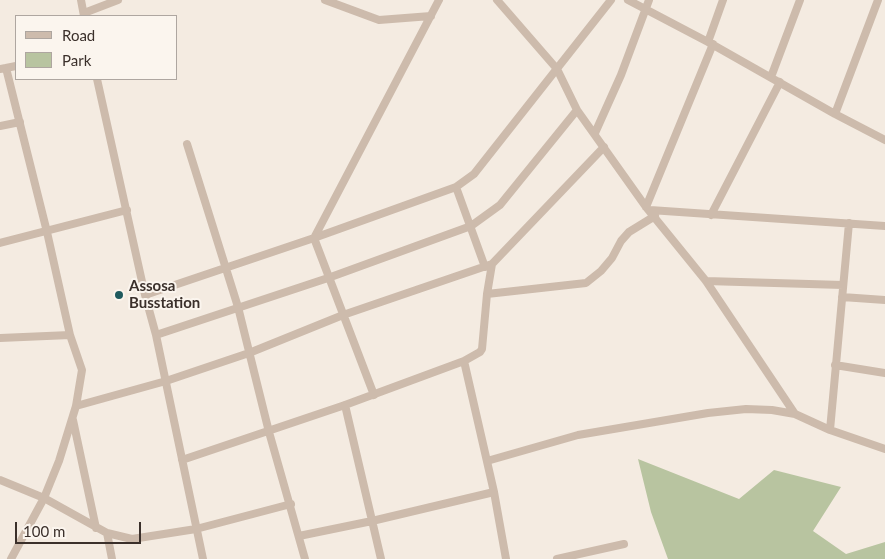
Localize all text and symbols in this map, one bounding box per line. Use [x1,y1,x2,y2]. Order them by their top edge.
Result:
legend [15,15,178,80]
text: Road [62,26,95,44]
text: Park [62,51,91,69]
place label: Assosa Busstation [129,277,200,312]
marker: Assosa Busstation [113,289,125,301]
scale bar [18,512,144,544]
text: 100 m [23,522,65,540]

